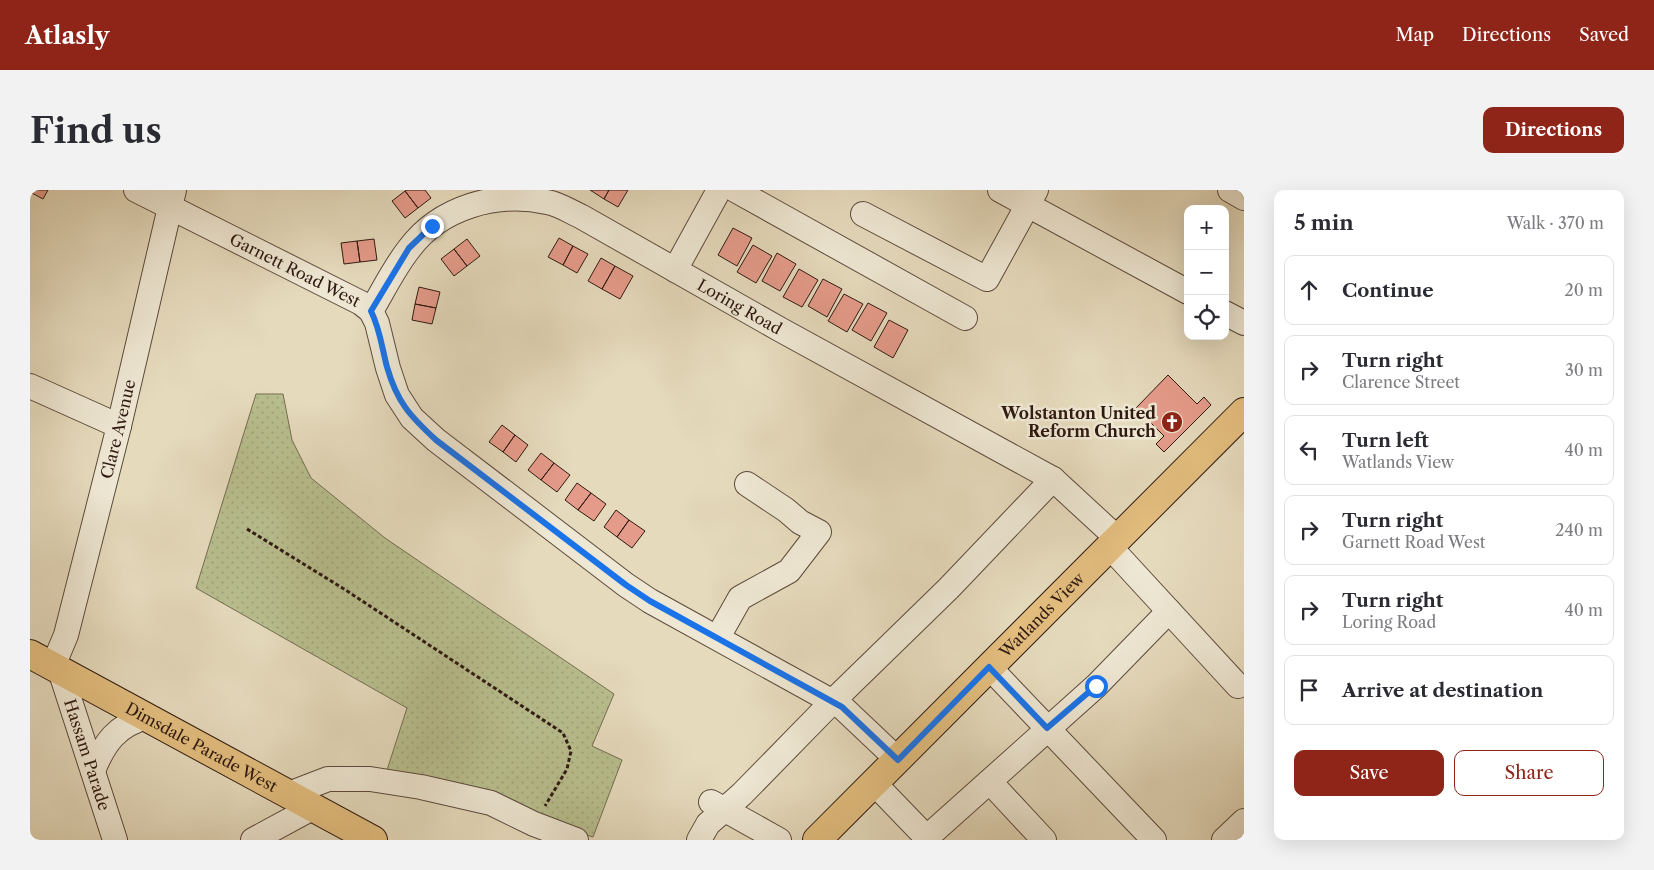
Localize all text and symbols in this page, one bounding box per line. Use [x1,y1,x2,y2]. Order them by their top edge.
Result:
text: Atlasly [25,21,109,50]
text: Map [1395,24,1434,46]
text: Directions [1462,24,1551,46]
text: Saved [1579,24,1629,46]
button: Directions [1483,107,1624,153]
text: Find us [30,109,162,152]
map controls [1184,205,1229,340]
button: + [1184,205,1229,250]
text: 5 min [1294,210,1354,235]
text: Walk · 370 m [1507,213,1604,233]
route end [421,215,444,238]
street label: Garnett Road West [226,229,364,311]
button: − [1184,250,1229,295]
street label: Loring Road [694,275,786,339]
icon: ahead [1295,276,1323,304]
text: Continue [1342,279,1434,302]
text: 20 m [1564,280,1603,300]
button: locate [1184,295,1229,340]
text: Turn right [1342,349,1443,372]
icon: right [1295,356,1323,384]
text: 30 m [1565,360,1603,380]
text: Clarence Street [1342,372,1460,392]
street label: Clare Avenue [96,377,140,481]
place label: Wolstanton United Reform Church [1000,403,1156,441]
church icon: Wolstanton United Reform Church [1160,410,1184,434]
text: Turn left [1342,429,1429,452]
icon: left [1295,436,1323,464]
text: 40 m [1564,440,1603,460]
text: Watlands View [1342,452,1454,472]
text: Turn right [1342,509,1443,532]
icon: right [1295,516,1323,544]
text: 240 m [1555,520,1603,540]
text: Garnett Road West [1342,532,1486,552]
street label: Watlands View [994,568,1089,662]
text: Turn right [1342,589,1443,612]
icon: right [1295,596,1323,624]
text: 40 m [1564,600,1603,620]
text: Loring Road [1342,612,1436,632]
route start [1085,675,1108,698]
icon: arrive [1295,676,1323,704]
text: Arrive at destination [1342,679,1543,702]
street label: Hassam Parade [60,696,115,813]
street label: Dimsdale Parade West [122,698,281,796]
button: Save [1294,750,1444,796]
button: Share [1454,750,1604,796]

